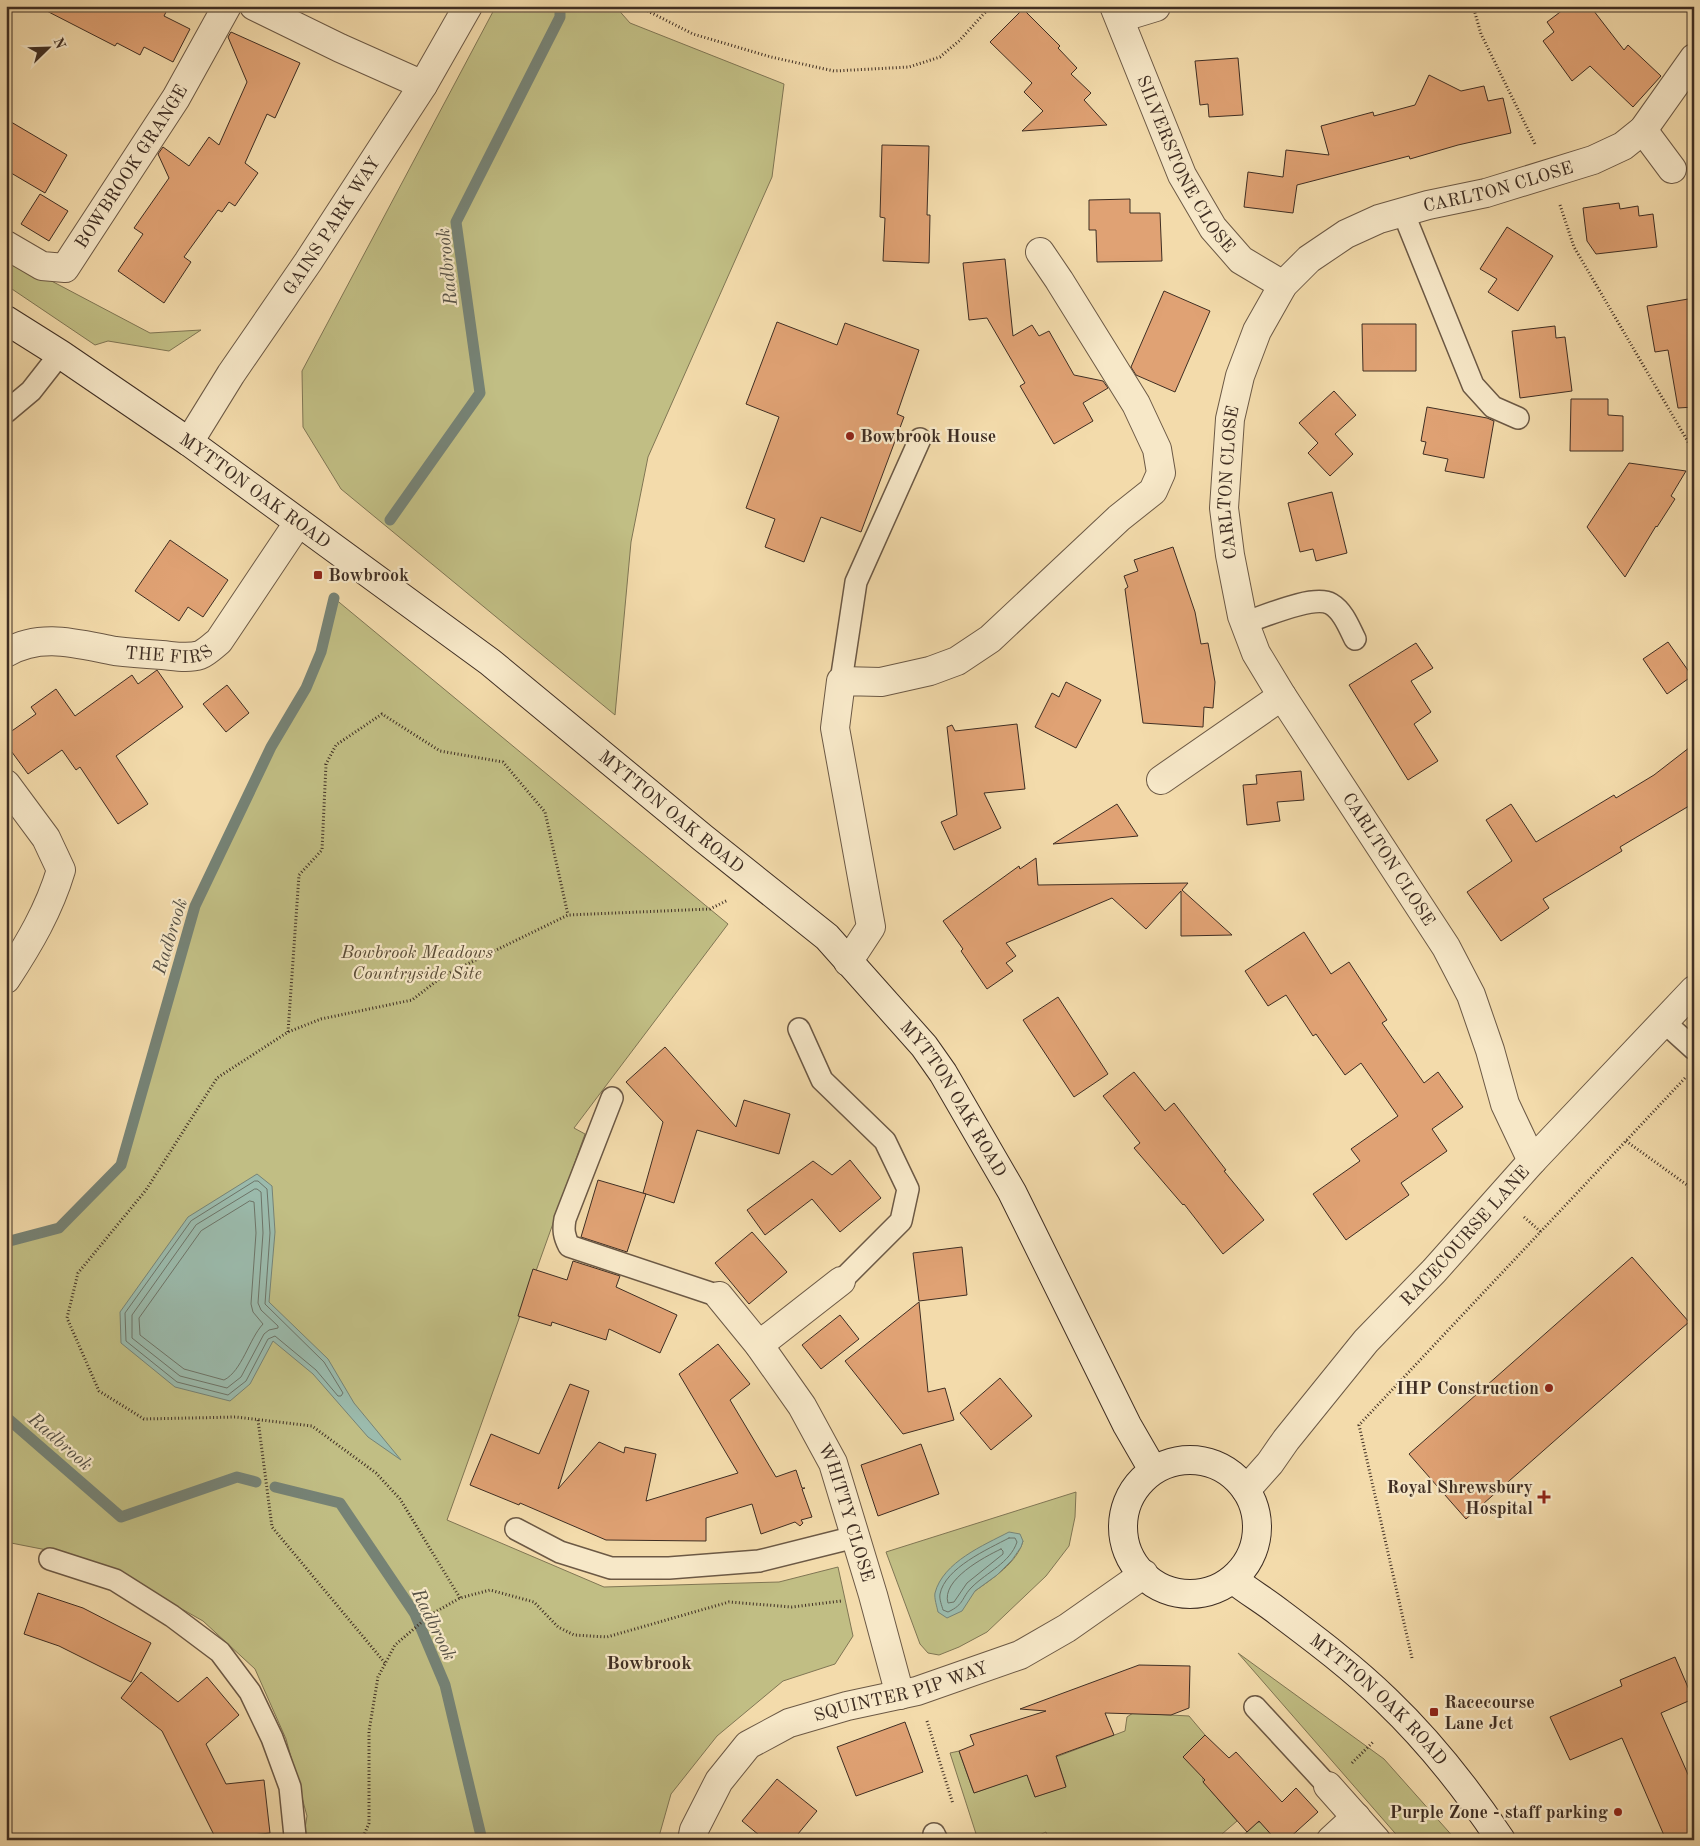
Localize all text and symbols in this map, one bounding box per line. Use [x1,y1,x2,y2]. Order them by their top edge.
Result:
north arrow [22,22,72,72]
text: N [51,36,68,51]
street label: SILVERSTONE CLOSE [1133,73,1238,256]
street label: BOWBROOK GRANGE [72,82,191,252]
street label: GAINS PARK WAY [280,154,384,298]
street label: CARLTON CLOSE [1422,159,1575,216]
water label: Radbrook [435,227,462,308]
street label: CARLTON CLOSE [1216,404,1243,560]
place label: Bowbrook House [860,428,996,446]
street label: MYTTON OAK ROAD [176,430,333,552]
marker: Bowbrook House [844,430,856,442]
place label: Bowbrook [328,567,409,585]
marker: Bowbrook [312,569,324,581]
street label: THE FIRS [124,642,216,667]
street label: MYTTON OAK ROAD [595,748,747,877]
street label: CARLTON CLOSE [1339,790,1438,929]
water label: Radbrook [151,897,192,978]
park label: Bowbrook Meadows Countryside Site [340,944,493,983]
street label: MYTTON OAK ROAD [896,1018,1009,1180]
street label: RACECOURSE LANE [1398,1163,1533,1310]
place label: IHP Construction [1396,1380,1539,1398]
marker: IHP Construction [1543,1382,1555,1394]
water label: Radbrook [23,1409,95,1476]
street label: WHITTY CLOSE [814,1441,876,1584]
place label: Royal Shrewsbury Hospital [1386,1479,1533,1518]
marker: Royal Shrewsbury Hospital [1537,1490,1551,1504]
water label: Radbrook [407,1585,458,1664]
street label: MYTTON OAK ROAD [1306,1631,1450,1769]
district label: Bowbrook [606,1655,692,1674]
street label: SQUINTER PIP WAY [812,1659,990,1725]
place label: Racecourse Lane Jct [1444,1694,1535,1733]
marker: Racecourse Lane Jct [1428,1706,1440,1718]
place label: Purple Zone - staff parking [1390,1804,1608,1822]
marker: Purple Zone - staff parking [1612,1806,1624,1818]

